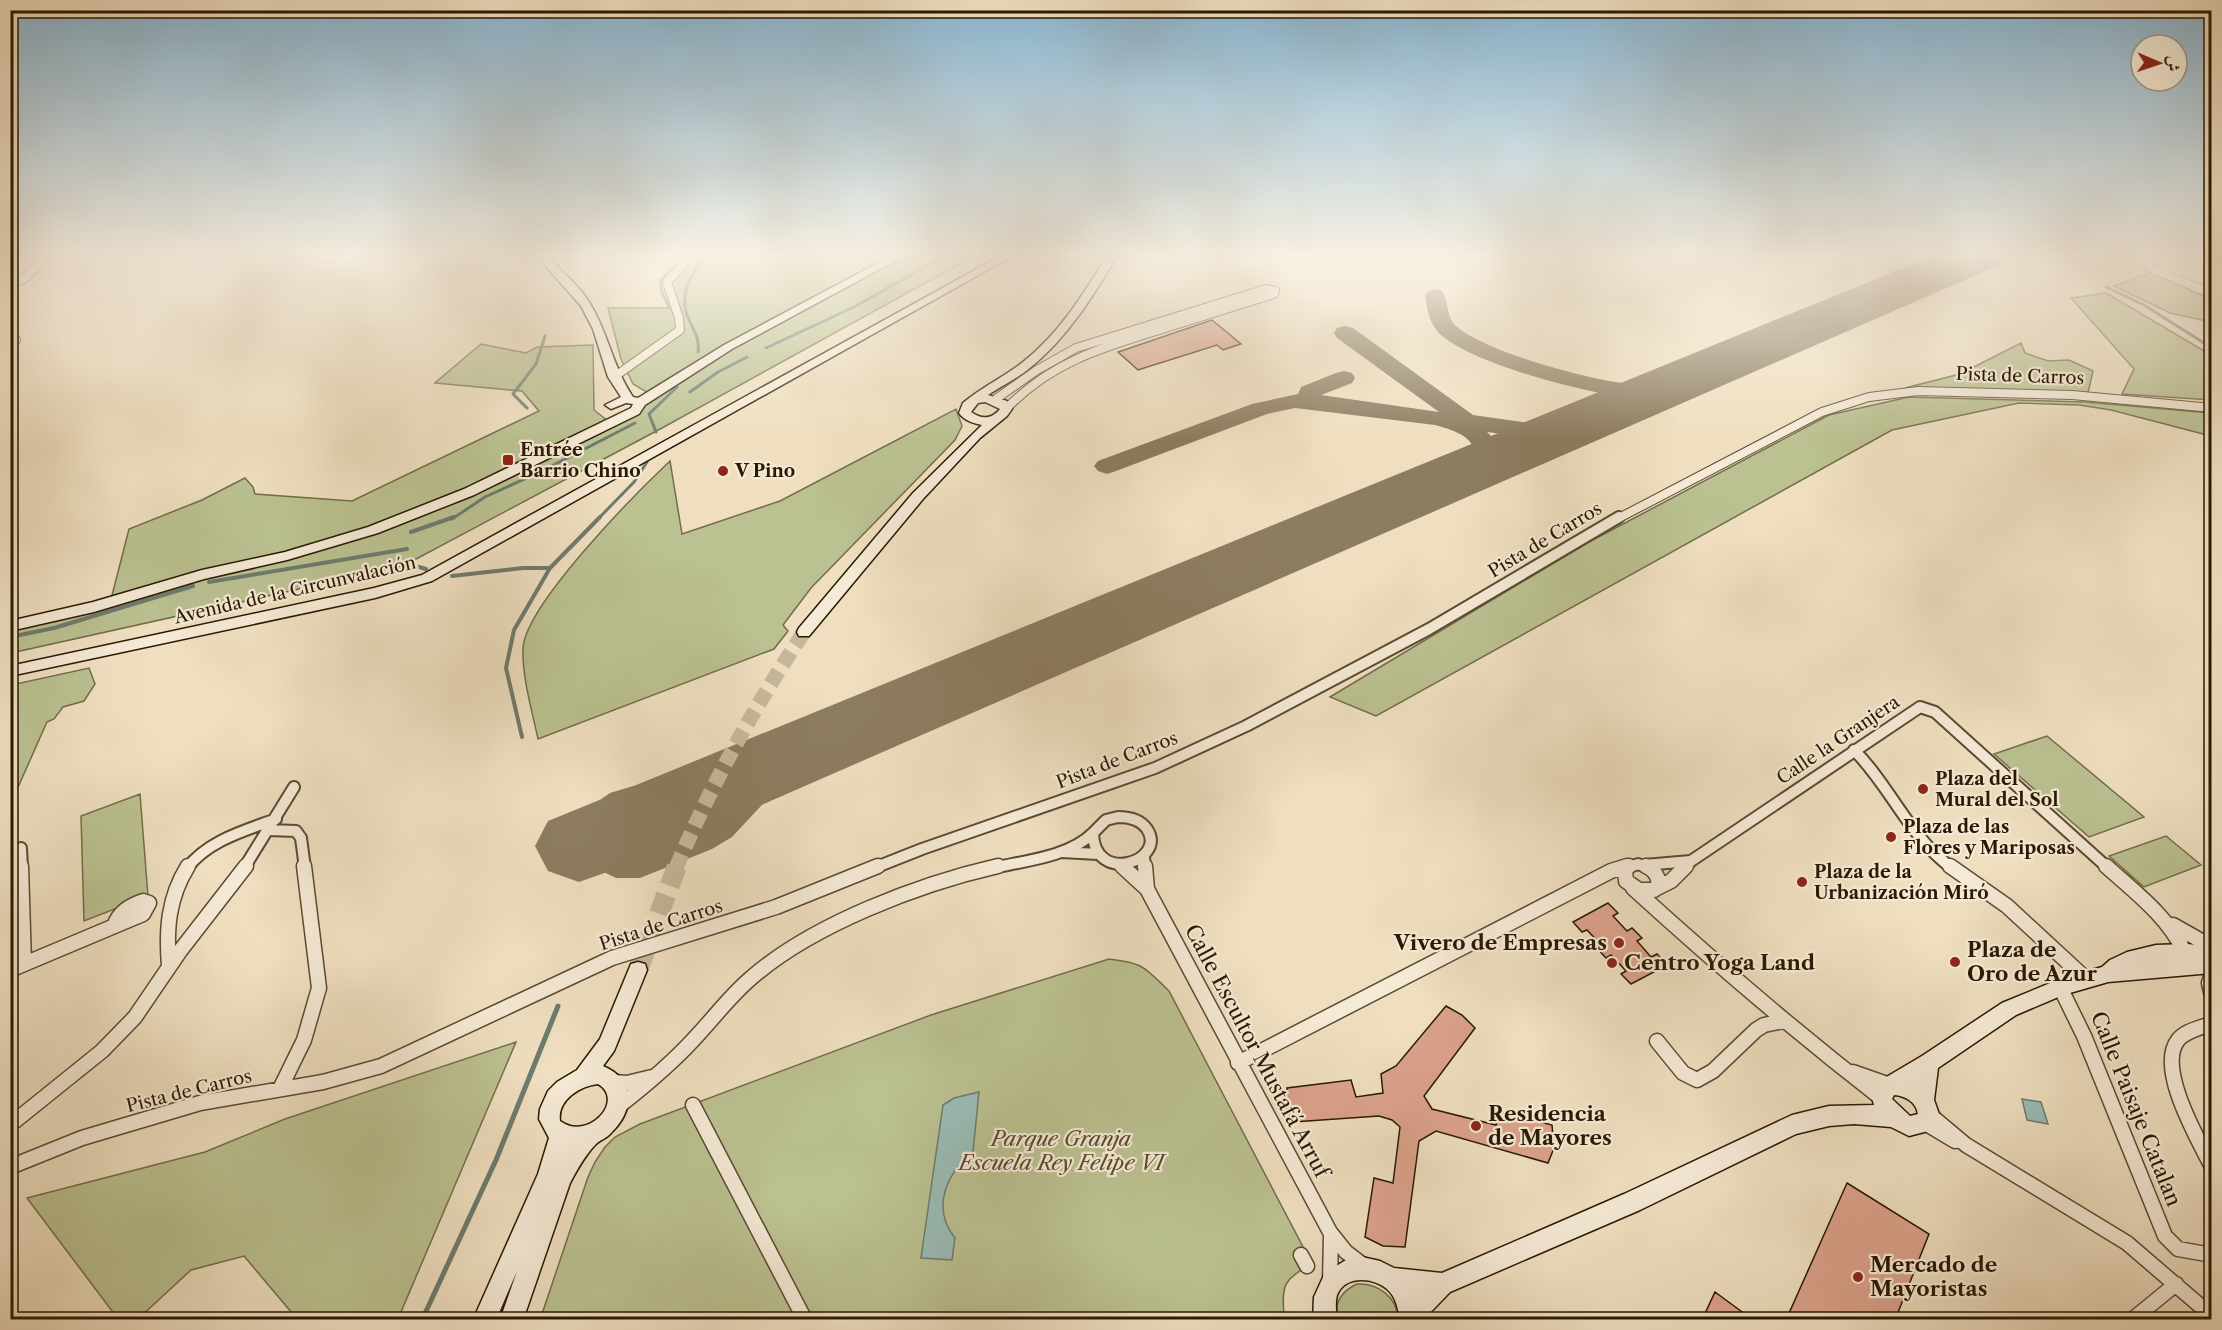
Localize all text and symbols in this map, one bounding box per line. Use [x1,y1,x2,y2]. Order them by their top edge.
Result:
north arrow [2129,33,2189,93]
text: ش [2164,55,2184,72]
street label: Pista de Carros [1955,363,2085,389]
place label: Entrée Barrio Chino [520,439,641,482]
marker: Entrée Barrio Chino [501,453,515,467]
place label: V Pino [734,460,795,482]
marker: V Pino [716,464,730,478]
street label: Pista de Carros [1484,497,1606,583]
street label: Avenida de la Circunvalación [171,551,418,629]
street label: Calle la Granjera [1772,691,1904,789]
street label: Pista de Carros [1053,727,1181,793]
place label: Plaza del Mural del Sol [1935,768,2059,811]
marker: Plaza del Mural del Sol [1916,782,1930,796]
place label: Plaza de las Flores y Mariposas [1903,816,2075,859]
marker: Plaza de las Flores y Mariposas [1884,830,1898,844]
place label: Plaza de la Urbanización Miró [1814,861,1989,904]
marker: Plaza de la Urbanización Miró [1795,875,1809,889]
street label: Pista de Carros [596,895,726,955]
street label: Calle Escultor Mustafá Arruf [1180,920,1336,1184]
place label: Vivero de Empresas [1393,930,1607,955]
marker: Vivero de Empresas [1612,936,1626,950]
place label: Plaza de Oro de Azur [1967,937,2098,986]
place label: Centro Yoga Land [1624,950,1815,975]
marker: Plaza de Oro de Azur [1948,955,1962,969]
marker: Centro Yoga Land [1605,956,1619,970]
street label: Calle Paisaje Catalan [2086,1008,2187,1210]
street label: Pista de Carros [124,1065,254,1117]
place label: Residencia de Mayores [1488,1101,1612,1150]
marker: Residencia de Mayores [1469,1119,1483,1133]
park label: Parque Granja Escuela Rey Felipe VI [957,1126,1168,1175]
place label: Mercado de Mayoristas [1870,1252,1997,1301]
marker: Mercado de Mayoristas [1851,1270,1865,1284]

